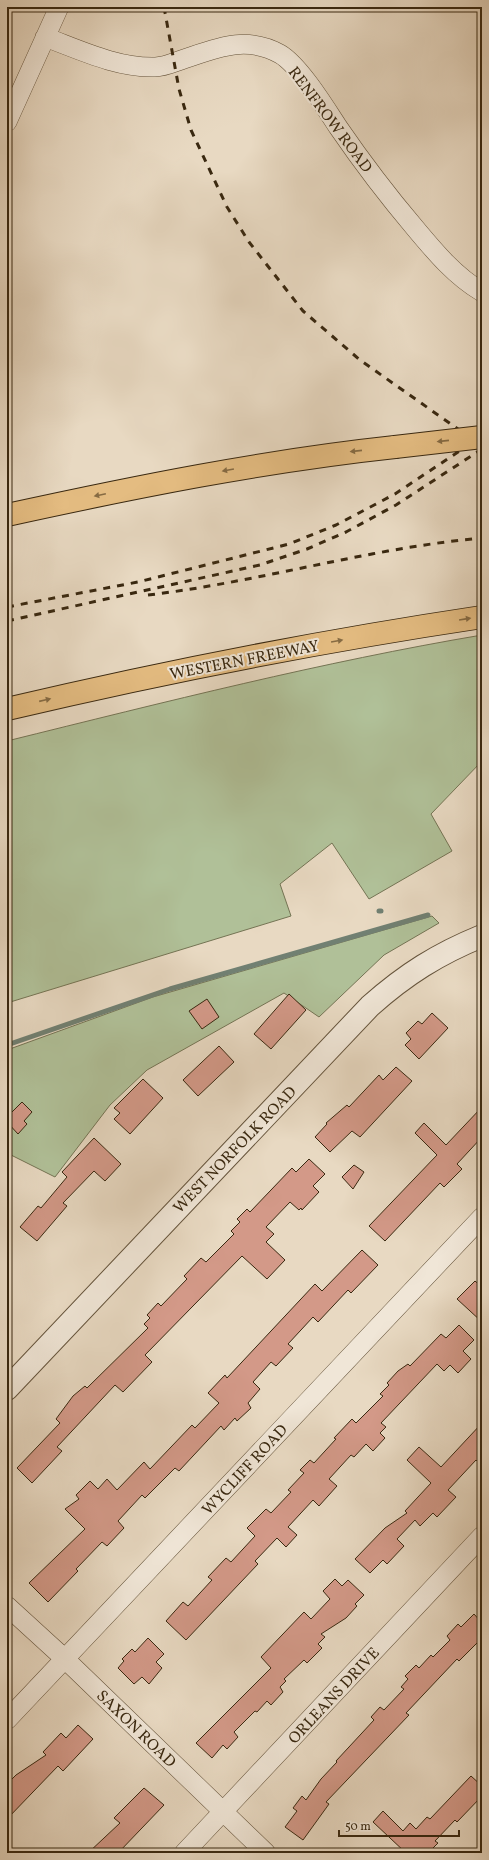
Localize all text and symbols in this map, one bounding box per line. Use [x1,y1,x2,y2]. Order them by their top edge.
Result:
street label: RENFROW ROAD [282,63,377,178]
one-way arrow [437,438,449,445]
one-way arrow [350,448,362,454]
one-way arrow [221,467,234,473]
one-way arrow [94,492,106,498]
one-way arrow [459,616,471,622]
street label: WESTERN FREEWAY [168,636,321,686]
one-way arrow [331,637,343,643]
one-way arrow [39,697,51,703]
street label: WEST NORFOLK ROAD [169,1082,302,1219]
street label: WYCLIFF ROAD [198,1420,294,1521]
street label: ORLEANS DRIVE [284,1643,385,1750]
street label: SAXON ROAD [91,1686,180,1773]
scale bar [339,1812,459,1838]
text: 50 m [345,1819,371,1835]

